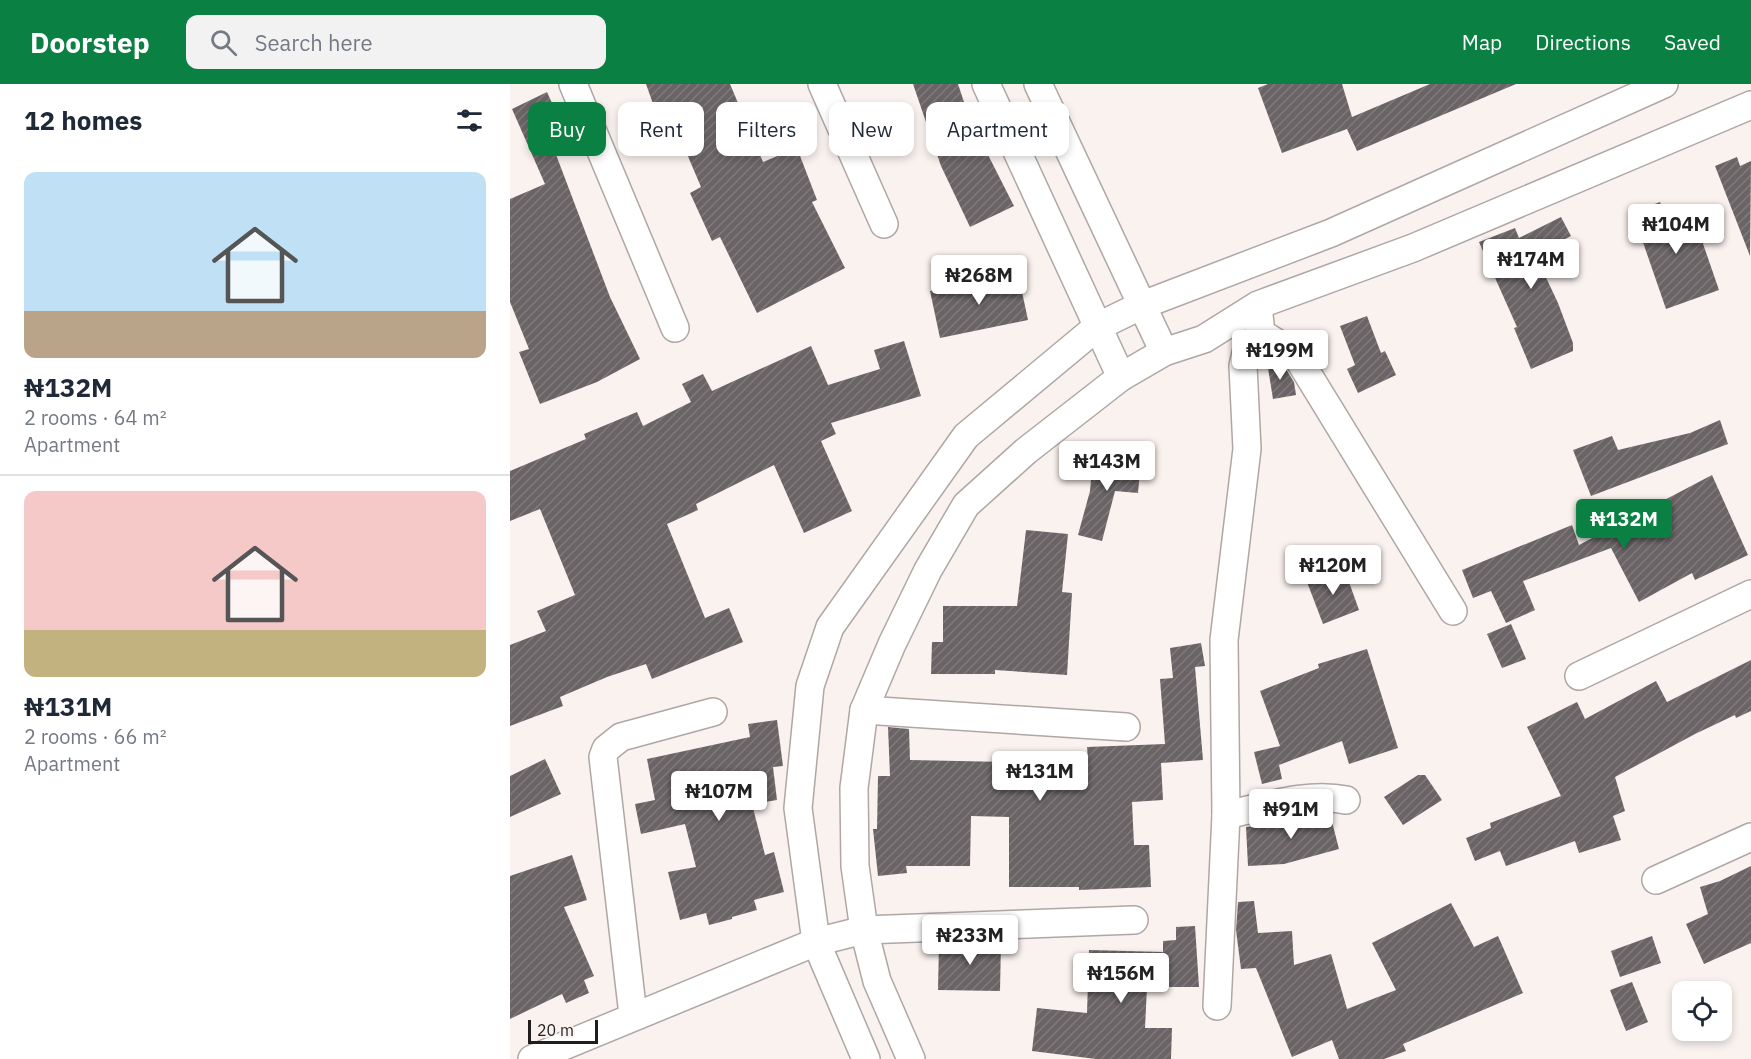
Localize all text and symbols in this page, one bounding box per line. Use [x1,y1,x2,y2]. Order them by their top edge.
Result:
search box [186,15,606,69]
text: Doorstep [30,24,150,61]
icon: search [207,26,240,59]
text: Search here [255,28,373,57]
text: Map [1462,28,1502,56]
text: Directions [1535,28,1631,56]
text: Saved [1664,28,1721,56]
chip: Buy [528,102,606,156]
chip: Rent [618,102,704,156]
chip: Filters [716,102,817,156]
chip: New [829,102,914,156]
chip: Apartment [926,102,1069,156]
text: 12 homes [24,103,142,137]
icon: filters [453,104,486,137]
pin: ₦104M [1634,204,1718,255]
text: ₦104M [1642,210,1710,237]
icon: home [201,211,309,319]
pin: ₦174M [1489,239,1573,290]
text: ₦174M [1497,245,1565,272]
pin: ₦268M [937,255,1021,306]
text: ₦268M [945,261,1013,288]
pin: ₦199M [1238,330,1322,381]
text: ₦199M [1246,336,1314,363]
text: ₦132M [24,370,112,404]
text: 2 rooms · 64 m² [24,404,167,431]
text: Apartment [24,431,120,458]
pin: ₦143M [1065,441,1149,492]
text: ₦143M [1073,447,1141,474]
pin: ₦132M [1582,499,1666,550]
text: ₦132M [1590,505,1658,532]
icon: home [201,530,309,638]
pin: ₦120M [1291,545,1375,596]
text: ₦120M [1299,551,1367,578]
text: ₦131M [24,689,112,723]
text: 2 rooms · 66 m² [24,723,167,750]
text: Apartment [24,750,120,777]
pin: ₦131M [998,751,1082,802]
text: ₦131M [1006,757,1074,784]
pin: ₦107M [677,771,761,822]
text: ₦107M [685,777,753,804]
pin: ₦91M [1255,789,1327,840]
text: ₦91M [1263,795,1319,822]
pin: ₦233M [928,915,1012,966]
text: ₦233M [936,921,1004,948]
pin: ₦156M [1079,953,1163,1004]
text: ₦156M [1087,959,1155,986]
map controls [1672,981,1732,1041]
button: locate [1672,981,1732,1041]
scale bar [528,1017,598,1044]
text: 20 m [537,1020,574,1040]

